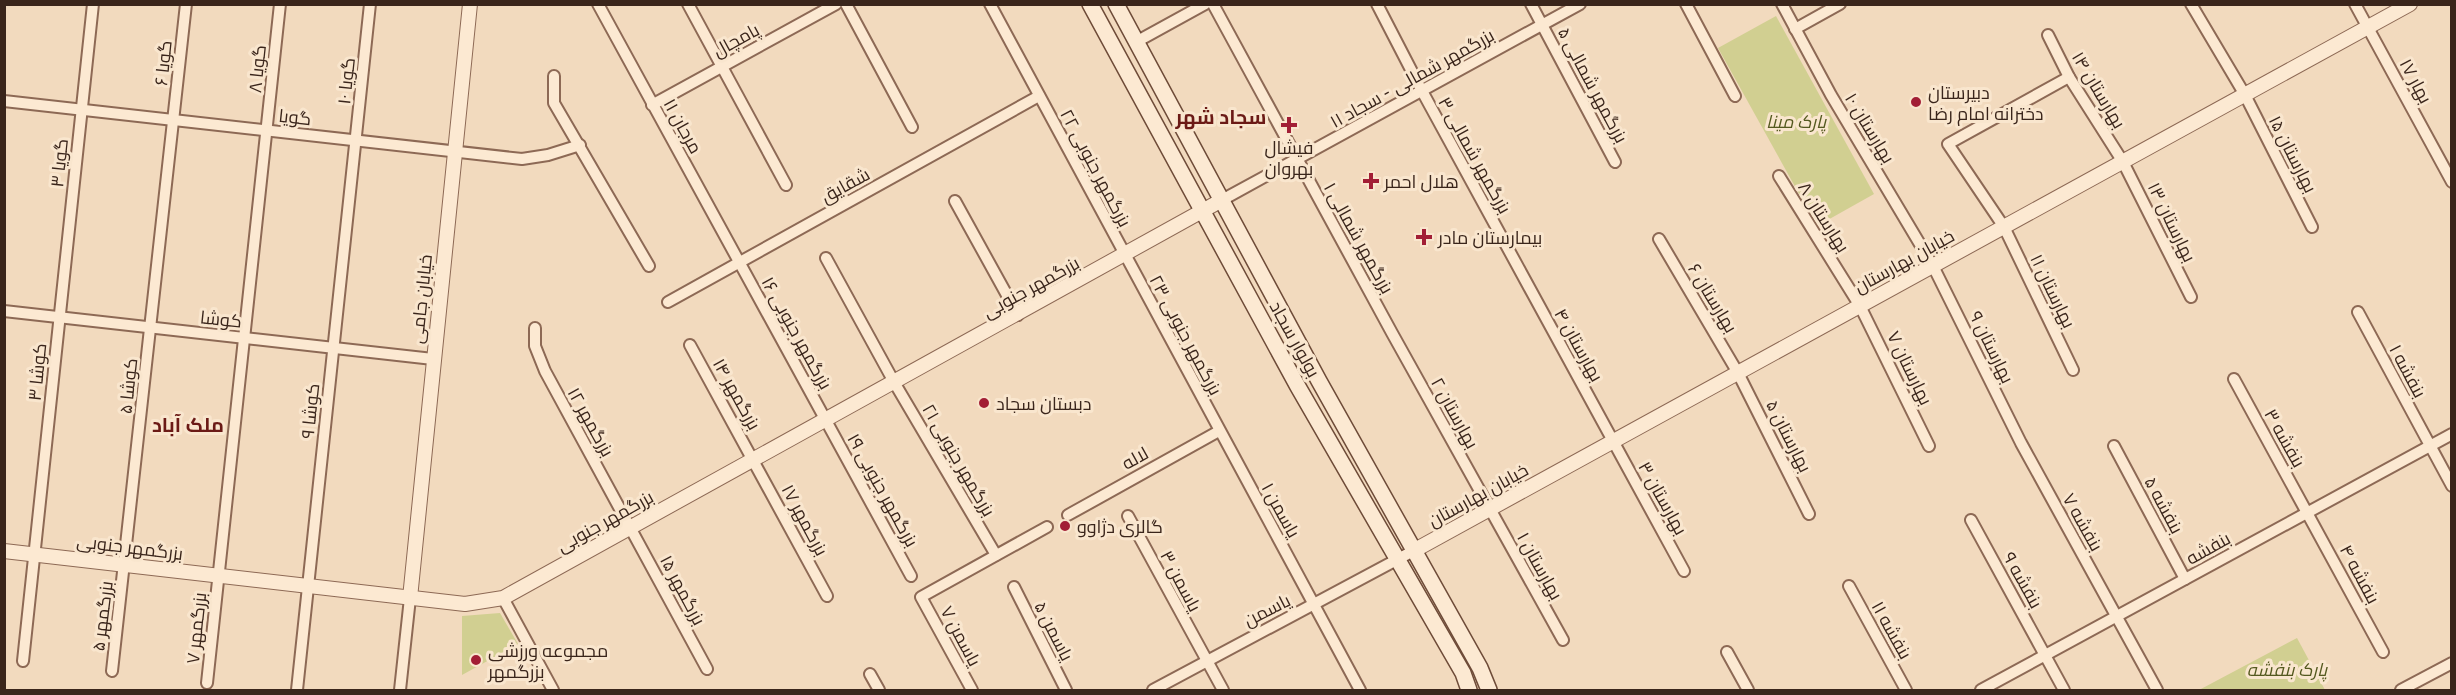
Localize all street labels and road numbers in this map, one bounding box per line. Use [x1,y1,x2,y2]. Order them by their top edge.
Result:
street label: پامچال [709,18,764,63]
street label: بزرگمهر شمالی - سجاد ۱۱ [1326,23,1498,133]
street label: بزرگمهر شمالی ۵ [1553,23,1633,147]
street label: گویا ۶ [149,39,177,87]
street label: گویا ۸ [243,44,271,94]
street label: بهارستان ۱۴ [2067,47,2131,133]
street label: بهار ۱۷ [2395,55,2437,107]
street label: گویا ۱۰ [332,56,360,106]
street label: بهارستان ۱۰ [1840,88,1900,168]
street label: بزرگمهر شمالی ۳ [1433,92,1517,218]
street label: مرجان ۱۱ [659,94,707,158]
street label: گویا [278,104,312,130]
street label: بزرگمهر جنوبی ۲۲ [1055,105,1137,231]
street label: بهارستان ۱۵ [2264,111,2322,197]
street label: گویا ۳ [45,137,73,189]
street label: شقایق [816,162,874,209]
street label: بهارستان ۸ [1793,177,1855,257]
street label: بزرگمهر شمالی ۱ [1319,178,1399,298]
street label: بهارستان ۱۳ [2143,178,2201,266]
street label: خیابان بهارستان [1850,224,1958,298]
street label: بهارستان ۱۱ [2025,250,2081,332]
street label: بزرگمهر جنوبی [979,251,1083,323]
street label: خیابان جامی [405,253,437,345]
street label: بهارستان ۶ [1683,259,1743,337]
street label: بزرگمهر جنوبی ۲۳ [1145,271,1227,399]
street label: بزرگمهر جنوبی ۱۶ [757,273,837,393]
street label: بولوار سجاد [1265,297,1325,381]
street label: بهارستان ۴ [1549,304,1609,386]
street label: کوشا [199,305,243,333]
street label: بهارستان ۹ [1965,307,2019,387]
street label: بهارستان ۷ [1882,327,1938,409]
street label: بنفشه ۱ [2384,340,2432,402]
street label: کوشا ۳ [23,342,51,402]
street label: بزرگمهر ۱۴ [708,354,766,434]
street label: کوشا ۵ [114,357,142,415]
street label: بهارستان ۲ [1426,373,1484,453]
street label: کوشا ۹ [296,382,324,440]
street label: بزرگمهر ۱۲ [563,383,619,461]
street label: بهارستان ۵ [1761,396,1817,476]
street label: بزرگمهر جنوبی ۲۱ [917,400,1001,520]
street label: بنفشه ۳ [2259,405,2311,471]
street label: بزرگمهر جنوبی ۱۹ [842,429,924,551]
street label: لاله [1118,441,1152,475]
street label: بهارستان ۳ [1633,457,1693,539]
street label: خیابان بهارستان [1424,458,1532,532]
street label: بنفشه ۵ [2139,472,2189,538]
street label: یاسمن ۱ [1257,478,1306,542]
street label: بزرگمهر ۱۷ [777,480,833,560]
street label: بزرگمهر جنوبی [553,485,657,557]
street label: بنفشه ۷ [2058,489,2108,555]
street label: بنفشه [2182,526,2234,570]
street label: بهارستان ۱ [1512,528,1568,604]
street label: بزرگمهر جنوبی [75,529,185,565]
street label: بنفشه ۴ [2335,541,2385,607]
street label: یاسمن ۳ [1155,546,1207,616]
street label: بنفشه ۹ [1998,548,2048,612]
street label: بزرگمهر ۱۵ [655,551,711,629]
street label: بزرگمهر ۵ [86,580,118,652]
street label: یاسمن [1240,588,1295,632]
street label: بزرگمهر ۷ [181,591,211,665]
street label: یاسمن ۵ [1029,597,1079,665]
street label: بنفشه ۱۱ [1867,597,1917,663]
street label: یاسمن ۷ [936,602,987,670]

